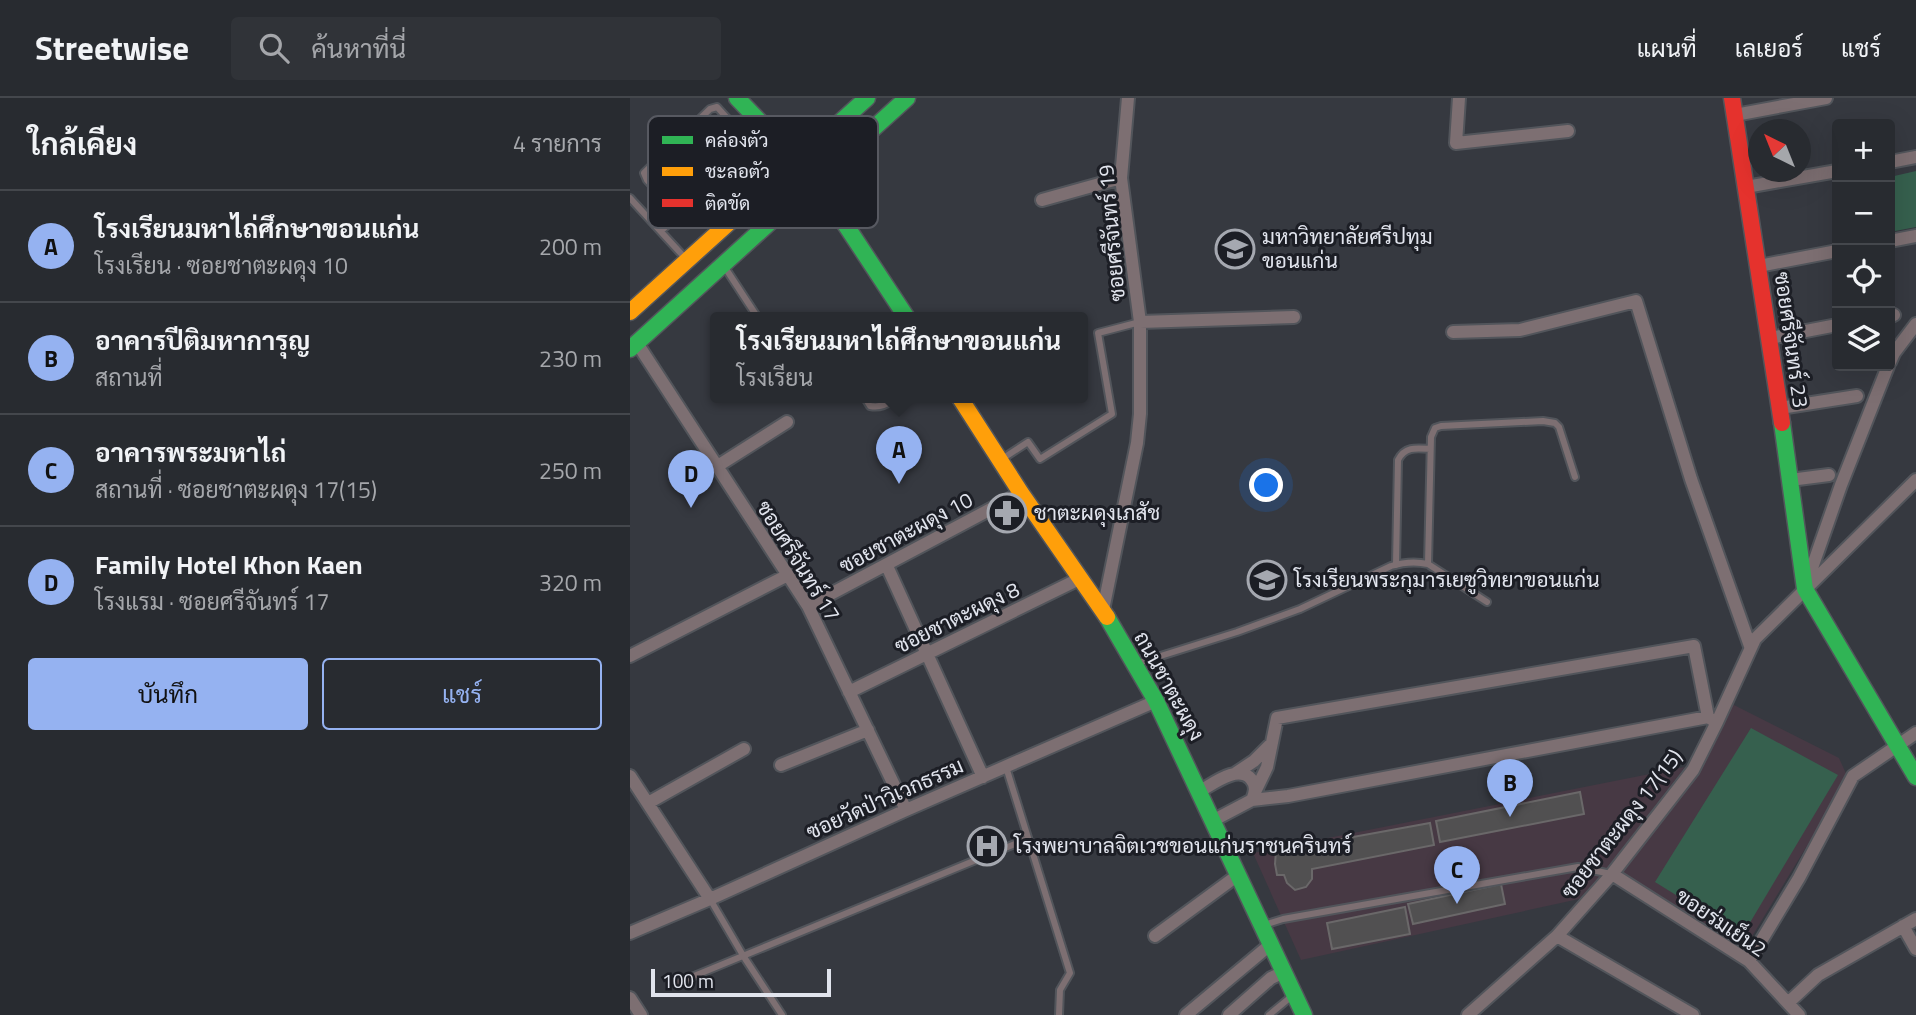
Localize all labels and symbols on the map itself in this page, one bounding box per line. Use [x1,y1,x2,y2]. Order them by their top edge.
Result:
legend [648,116,878,228]
north arrow [1748,119,1811,182]
text: คล่องตัว [705,125,769,154]
text: ชะลอตัว [705,156,770,185]
street label: ซอยศรีจันทร์ 19 [1089,163,1133,303]
text: ติดขัด [705,188,750,217]
place label: มหาวิทยาลัยศรีปทุม ขอนแก่น [1262,220,1433,276]
school or university icon: มหาวิทยาลัยศรีปทุม ขอนแก่น [1214,228,1256,270]
street label: ซอยศรีจันทร์ 23 [1767,270,1817,410]
pin: A [876,426,922,484]
pin: D [668,450,714,508]
your location [1249,468,1283,502]
street label: ซอยชาตะผดุง 10 [833,483,978,581]
pharmacy icon: ชาตะผดุงเภสัช [986,492,1028,534]
street label: ซอยศรีจันทร์ 17 [749,494,849,627]
place label: ชาตะผดุงเภสัช [1034,496,1160,528]
school or university icon: โรงเรียนพระกุมารเยซูวิทยาขอนแก่น [1246,559,1288,601]
place label: โรงเรียนพระกุมารเยซูวิทยาขอนแก่น [1293,563,1600,595]
street label: ซอยชาตะผดุง 8 [889,573,1025,661]
street label: ถนนชาตะผดุง [1127,625,1213,746]
street label: ซอยชาตะผดุง 17(15) [1553,742,1690,905]
street label: ซอยวัดป่าวิเวกธรรม [801,749,968,847]
pin: B [1487,759,1533,817]
hospital icon: โรงพยาบาลจิตเวชขอนแก่นราชนครินทร์ [966,825,1008,867]
place label: โรงพยาบาลจิตเวชขอนแก่นราชนครินทร์ [1013,829,1352,861]
pin: C [1434,846,1480,904]
street label: ขอยร่มเย็น2 [1670,880,1773,964]
scale bar [651,966,831,998]

